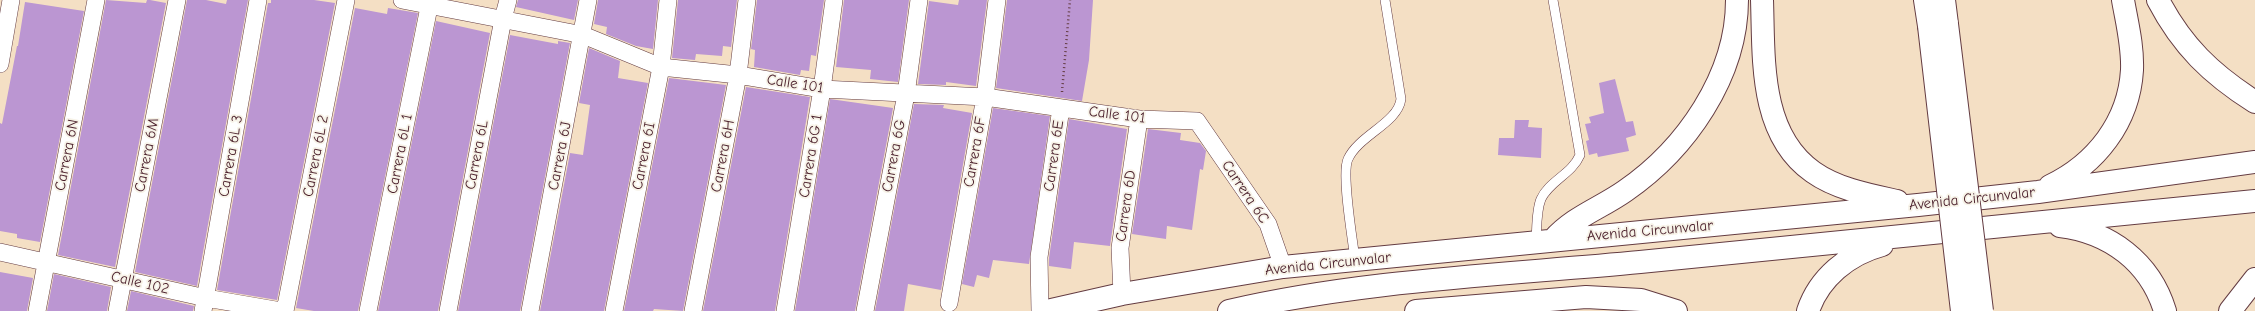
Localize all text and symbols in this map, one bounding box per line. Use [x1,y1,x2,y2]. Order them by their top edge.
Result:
street label: Calle 101 [765,71,825,97]
street label: Calle 101 [1088,103,1146,127]
street label: Carrera 6L 1 [383,112,417,196]
street label: Carrera 6G 1 [796,113,826,199]
street label: Carrera 6L 3 [215,114,247,198]
street label: Carrera 6L 2 [299,114,333,198]
street label: Carrera 6F [960,115,990,189]
street label: Carrera 6M [131,116,163,194]
street label: Carrera 6N [51,118,83,192]
street label: Carrera 6H [707,118,739,194]
street label: Carrera 6G [878,118,910,194]
street label: Carrera 6L [461,119,493,191]
street label: Carrera 6E [1040,119,1068,193]
street label: Carrera 6J [545,120,575,192]
street label: Carrera 6I [629,121,659,191]
street label: Carrera 6C [1217,157,1273,227]
street label: Carrera 6D [1112,169,1140,243]
street label: Avenida Circunvalar [1908,183,2036,215]
street label: Avenida Circunvalar [1586,217,1714,245]
street label: Avenida Circunvalar [1264,248,1392,280]
street label: Calle 102 [109,268,171,298]

